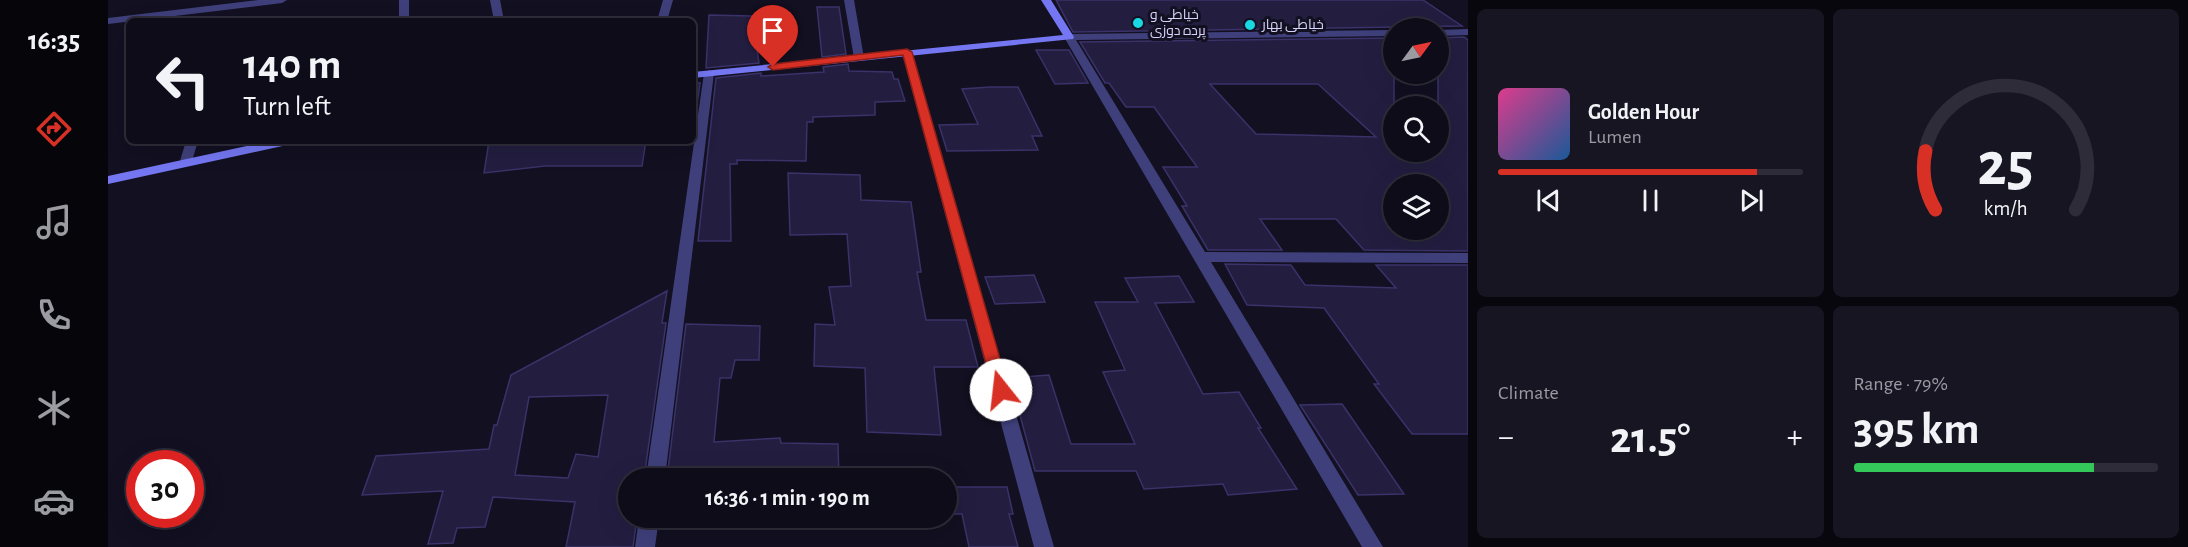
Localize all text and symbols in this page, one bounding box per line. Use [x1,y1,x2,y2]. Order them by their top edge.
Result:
pin [747,5,798,67]
place label: خیاطی و پرده دوزی [1150,8,1206,40]
icon: arrive [756,14,789,47]
marker: خیاطی و پرده دوزی [1131,16,1145,30]
marker: خیاطی بهار [1243,18,1257,32]
place label: خیاطی بهار [1261,18,1324,32]
north arrow [1383,18,1449,84]
map controls [1383,18,1449,240]
text: 16:35 [28,27,80,54]
icon: left [144,42,222,120]
text: 140 m [243,44,341,86]
text: Turn left [243,93,331,120]
button: search [1383,96,1449,162]
text: Golden Hour [1588,101,1699,123]
icon: directions [33,108,75,150]
text: Lumen [1588,127,1642,147]
text: 25 [1978,134,2034,196]
button: layers [1383,174,1449,240]
icon: previous [1532,184,1565,217]
icon: pause [1634,184,1667,217]
icon: next [1735,184,1768,217]
text: km/h [1984,198,2028,219]
icon: music [33,201,75,243]
icon: phone [33,294,75,336]
position arrow [969,358,1033,422]
text: Range · 79% [1854,374,1948,394]
text: Climate [1498,383,1559,403]
icon: climate [33,387,75,429]
text: 395 km [1854,407,1979,452]
text: 21.5° [1610,416,1690,461]
text: − [1498,421,1514,454]
text: + [1787,421,1802,454]
speed limit sign: 30 [126,450,204,528]
icon: car [33,480,75,522]
text: 16:36 · 1 min · 190 m [705,487,870,509]

